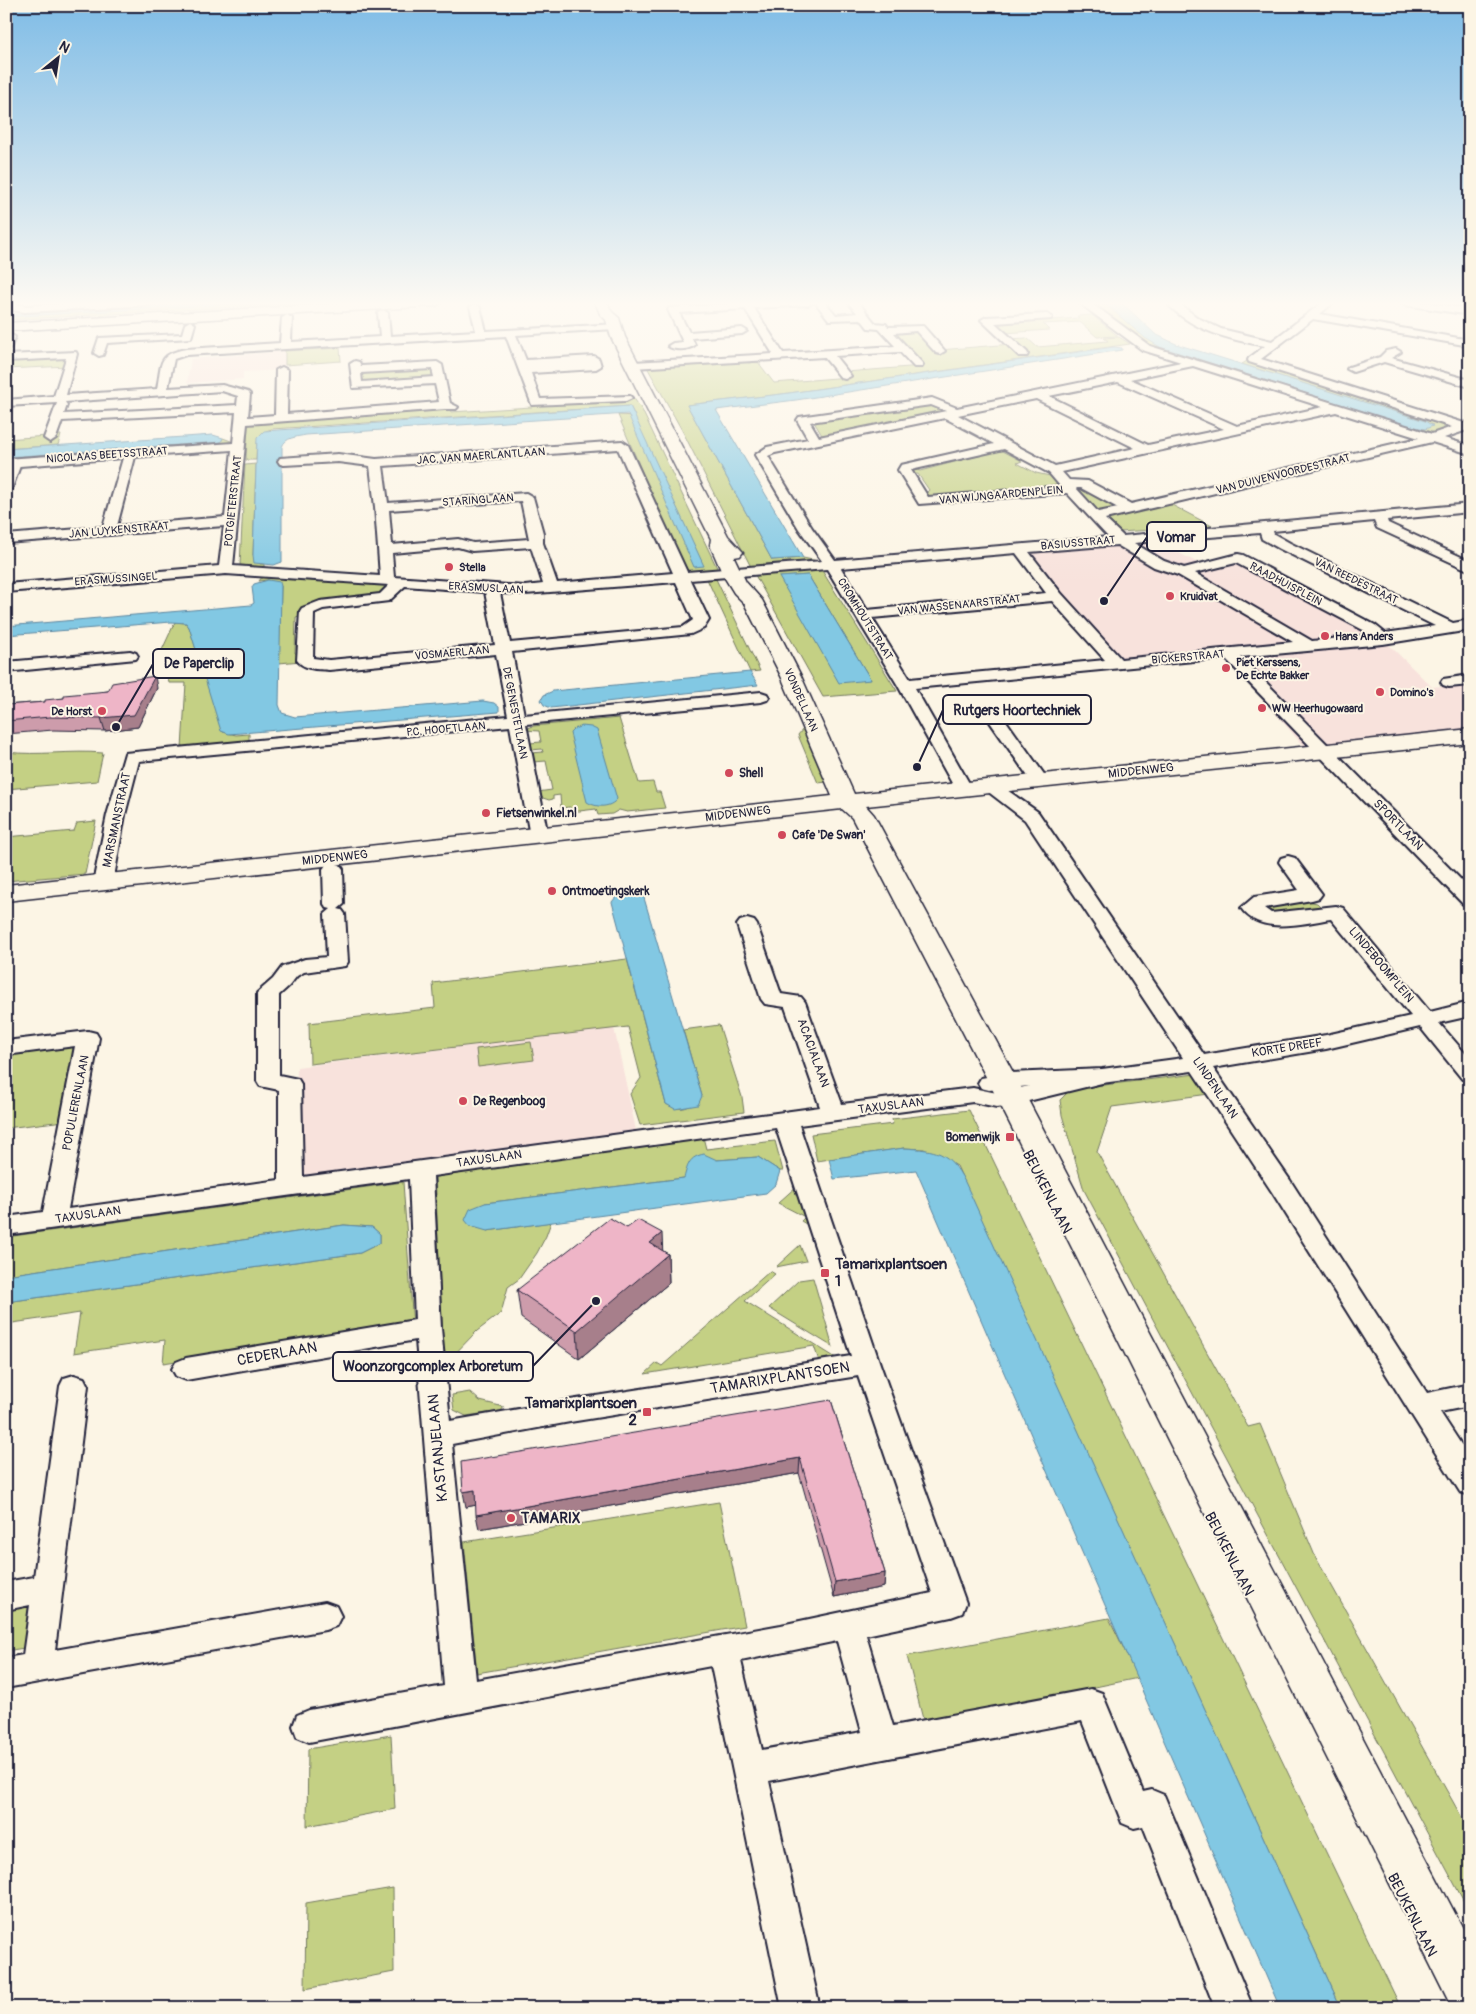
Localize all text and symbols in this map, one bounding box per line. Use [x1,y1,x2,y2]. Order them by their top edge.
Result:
north arrow [32,32,82,82]
text: N [56,37,73,57]
street label: NICOLAAS BEETSSTRAAT [46,444,168,466]
street label: JAC. VAN MAERLANTLAAN [416,445,546,467]
street label: VAN DUIVENVOORDESTRAAT [1215,451,1351,497]
street label: POTGIETERSTRAAT [222,455,244,547]
street label: VAN WIJNGAARDENPLEIN [938,483,1064,507]
street label: STARINGLAAN [442,491,514,509]
street label: JAN LUYKENSTRAAT [68,519,170,541]
callout: Vomar [1147,522,1206,551]
text: Vomar [1156,529,1197,546]
street label: BASIUSSTRAAT [1040,533,1116,553]
street label: VAN REEDESTRAAT [1312,555,1400,607]
street label: RAADHUISPLEIN [1248,560,1324,608]
marker: Stella [443,561,455,573]
place label: Stella [459,561,486,574]
street label: ERASMUSSINGEL [74,570,158,588]
street label: CROMHOUTSTRAAT [835,576,895,662]
street label: ERASMUSLAAN [448,580,524,596]
marker: Kruidvat [1164,590,1176,602]
place label: Kruidvat [1180,590,1218,603]
street label: VAN WASSENAARSTRAAT [897,592,1021,618]
marker: Hans Anders [1319,630,1331,642]
place label: Hans Anders [1335,630,1393,643]
street label: VOSMAERLAAN [414,643,490,663]
street label: BICKERSTRAAT [1151,647,1225,667]
callout: De Paperclip [153,649,244,678]
text: De Paperclip [164,655,235,672]
place label: Piet Kerssens, De Echte Bakker [1236,656,1310,682]
marker: Piet Kerssens, De Echte Bakker [1220,662,1232,674]
street label: DE GENESTETLAAN [500,666,530,760]
street label: VONDELLAAN [781,666,821,734]
marker: Domino's [1374,686,1386,698]
place label: Domino's [1390,686,1434,699]
callout: Rutgers Hoortechniek [943,695,1091,724]
text: Rutgers Hoortechniek [953,702,1081,719]
marker: WW Heerhugowaard [1256,702,1268,714]
place label: WW Heerhugowaard [1272,702,1363,715]
place label: De Horst [51,705,93,718]
marker: De Horst [96,705,108,717]
street label: P.C. HOOFTLAAN [406,719,486,739]
street label: MIDDENWEG [1107,760,1175,782]
place label: Shell [739,766,763,781]
marker: Shell [723,767,735,779]
street label: MARSMANSTRAAT [100,771,134,869]
street label: SPORTLAAN [1370,796,1426,854]
street label: MIDDENWEG [704,803,772,825]
place label: Fietsenwinkel.nl [496,806,577,821]
marker: Fietsenwinkel.nl [480,807,492,819]
place label: Cafe 'De Swan' [792,828,866,843]
marker: Cafe 'De Swan' [776,829,788,841]
street label: MIDDENWEG [301,847,369,869]
place label: Ontmoetingskerk [562,884,650,899]
marker: Ontmoetingskerk [546,885,558,897]
street label: LINDEBOOMPLEIN [1345,924,1417,1006]
street label: ACACIALAAN [794,1017,832,1089]
street label: KORTE DREEF [1251,1035,1323,1061]
street label: POPULIERENLAAN [59,1054,93,1152]
street label: LINDENLAAN [1189,1054,1241,1122]
place label: De Regenboog [473,1094,545,1109]
marker: De Regenboog [457,1095,469,1107]
street label: TAXUSLAAN [857,1095,925,1117]
place label: Bomenwijk [946,1130,1001,1145]
marker: Bomenwijk [1004,1131,1016,1143]
street label: TAXUSLAAN [455,1147,523,1171]
street label: BEUKENLAAN [1018,1147,1076,1237]
street label: TAXUSLAAN [54,1203,122,1227]
place label: Tamarixplantsoen 1 [834,1255,948,1291]
marker: Tamarixplantsoen 1 [819,1267,831,1279]
street label: CEDERLAAN [235,1338,319,1370]
callout: Woonzorgcomplex Arboretum [333,1352,533,1381]
text: Woonzorgcomplex Arboretum [343,1358,524,1375]
street label: TAMARIXPLANTSOEN [709,1358,851,1398]
street label: KASTANJELAAN [424,1393,452,1503]
place label: Tamarixplantsoen 2 [524,1394,637,1430]
marker: Tamarixplantsoen 2 [641,1406,653,1418]
place label: TAMARIX [520,1509,581,1528]
street label: BEUKENLAAN [1200,1509,1258,1599]
marker: TAMARIX [505,1512,517,1524]
street label: BEUKENLAAN [1383,1870,1441,1960]

